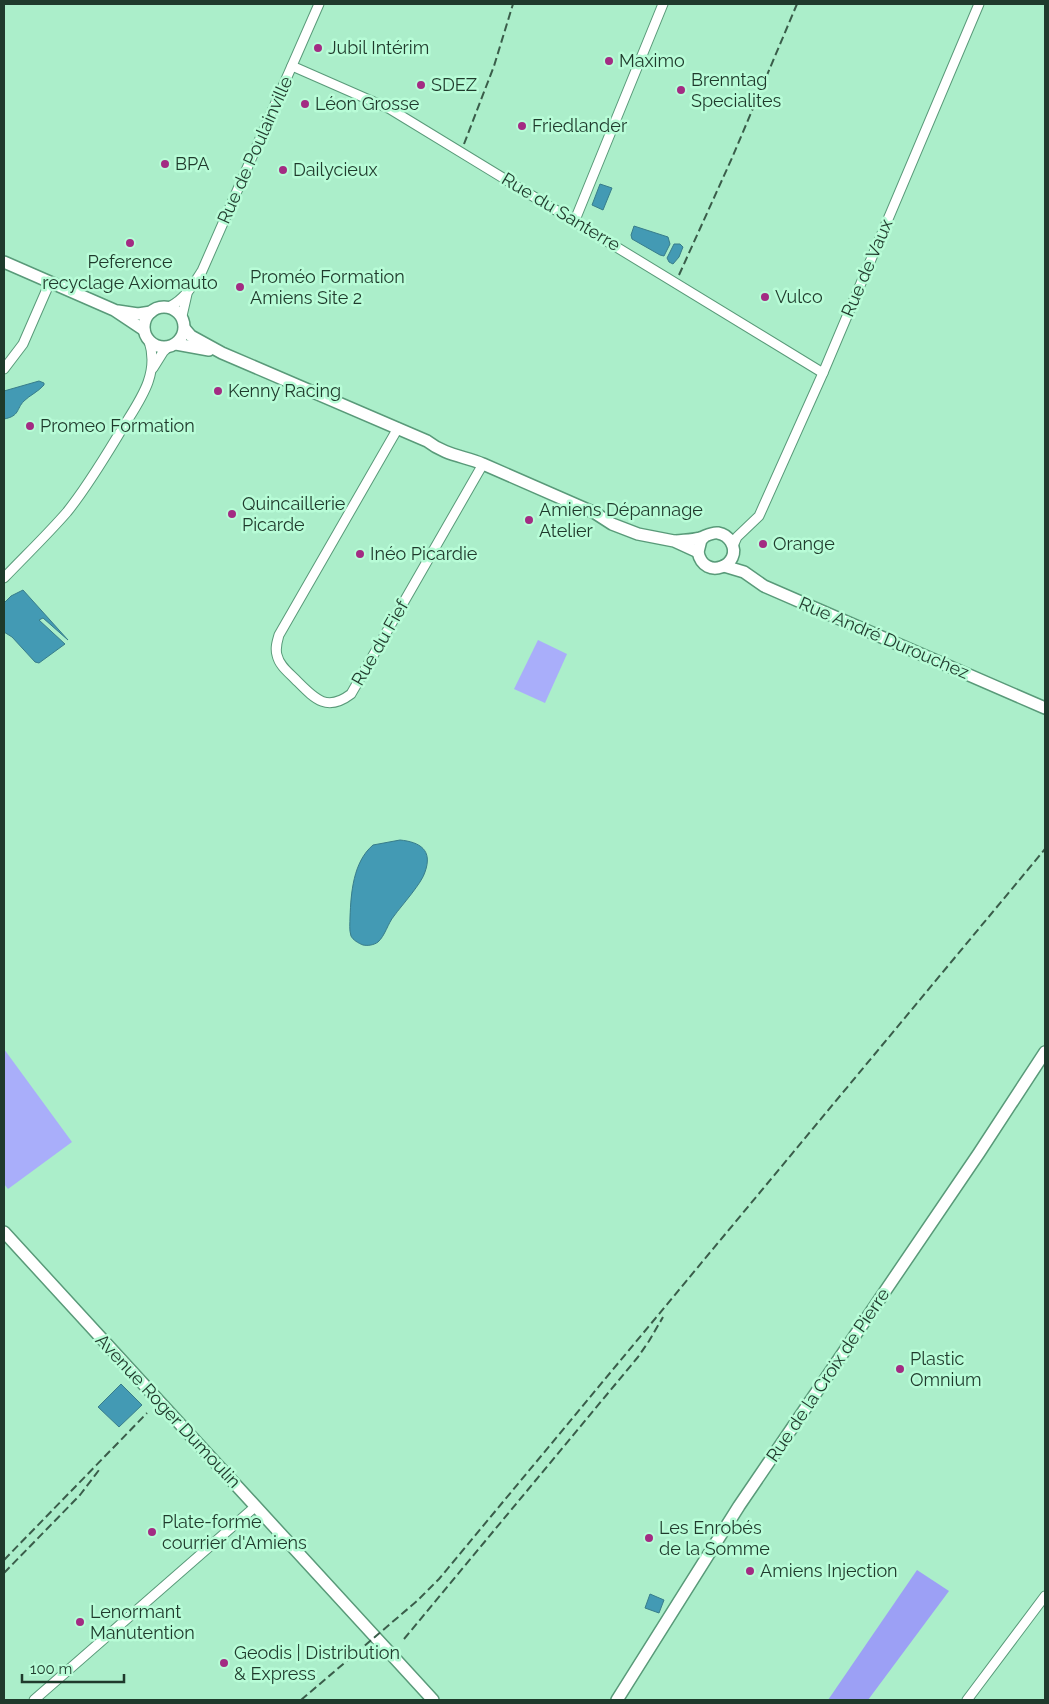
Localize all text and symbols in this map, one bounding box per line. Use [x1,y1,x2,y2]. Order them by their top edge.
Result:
place label: Jubil Intérim [328,37,429,58]
marker: Jubil Intérim [312,42,324,54]
place label: Maximo [619,50,685,71]
marker: Maximo [603,55,615,67]
place label: Brenntag Specialites [691,69,781,111]
street label: Rue de Poulainville [213,72,297,227]
place label: SDEZ [431,74,477,95]
marker: SDEZ [415,79,427,91]
marker: Brenntag Specialites [675,84,687,96]
place label: Léon Grosse [315,93,420,114]
marker: Léon Grosse [299,98,311,110]
place label: Friedlander [532,115,628,136]
marker: Friedlander [516,120,528,132]
place label: BPA [175,153,209,174]
marker: BPA [159,158,171,170]
place label: Dailycieux [293,159,378,180]
marker: Dailycieux [277,164,289,176]
street label: Rue du Santerre [498,168,625,255]
street label: Rue de Vaux [837,216,897,320]
marker: Peference recyclage Axiomauto [124,237,136,249]
place label: Peference recyclage Axiomauto [42,251,218,293]
place label: Proméo Formation Amiens Site 2 [250,266,405,308]
marker: Proméo Formation Amiens Site 2 [234,281,246,293]
place label: Vulco [775,286,823,307]
marker: Vulco [759,291,771,303]
place label: Kenny Racing [228,380,341,401]
marker: Kenny Racing [212,385,224,397]
place label: Promeo Formation [40,415,195,436]
marker: Promeo Formation [24,420,36,432]
place label: Quincaillerie Picarde [242,493,346,535]
place label: Amiens Dépannage Atelier [539,499,703,541]
marker: Quincaillerie Picarde [226,508,238,520]
marker: Amiens Dépannage Atelier [523,514,535,526]
place label: Orange [773,533,835,554]
marker: Orange [757,538,769,550]
place label: Inéo Picardie [370,543,478,564]
marker: Inéo Picardie [354,548,366,560]
street label: Rue André Durouchez [796,592,972,683]
street label: Rue du Fief [347,596,413,689]
street label: Rue de la Croix de Pierre [762,1284,894,1465]
street label: Avenue Roger Dumoulin [91,1329,245,1492]
place label: Plastic Omnium [910,1348,982,1390]
marker: Plastic Omnium [894,1363,906,1375]
place label: Plate-forme courrier d'Amiens [162,1511,307,1553]
place label: Les Enrobés de la Somme [659,1517,770,1559]
marker: Plate-forme courrier d'Amiens [146,1526,158,1538]
marker: Les Enrobés de la Somme [643,1532,655,1544]
place label: Amiens Injection [760,1560,898,1581]
marker: Amiens Injection [744,1565,756,1577]
place label: Lenormant Manutention [90,1601,195,1643]
marker: Lenormant Manutention [74,1616,86,1628]
place label: Geodis | Distribution & Express [234,1642,400,1684]
scale bar [22,1652,125,1684]
marker: Geodis | Distribution & Express [218,1657,230,1669]
text: 100 m [30,1660,72,1678]

